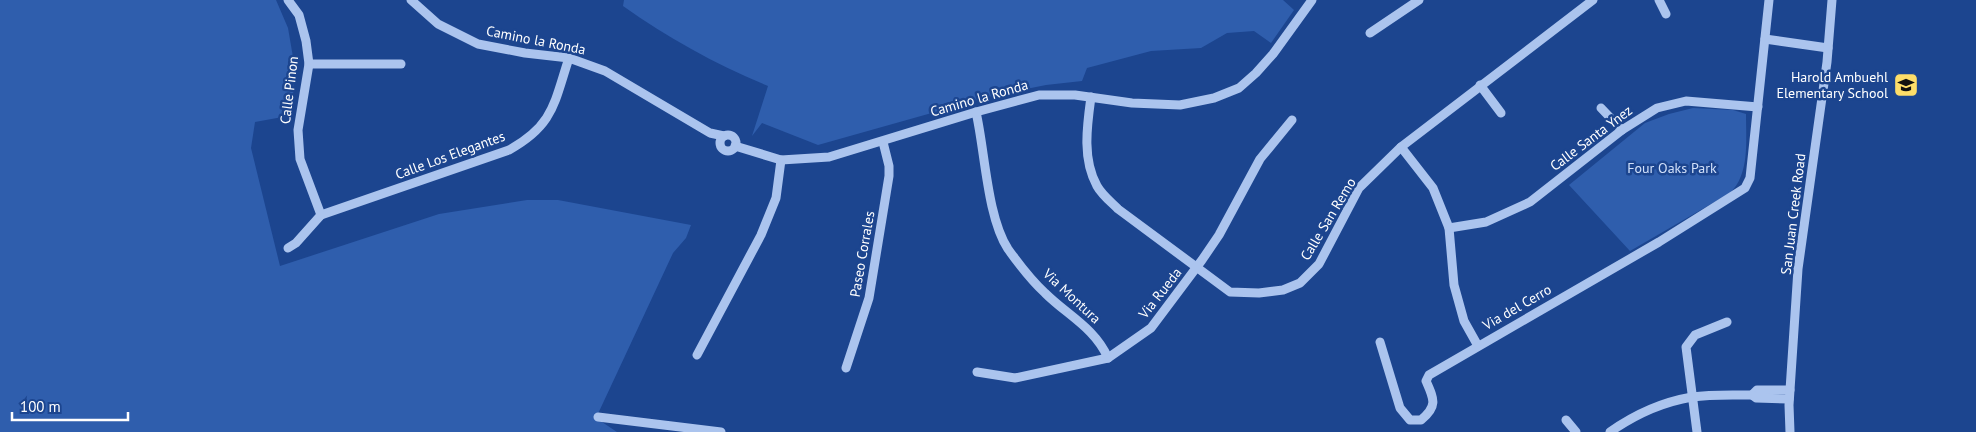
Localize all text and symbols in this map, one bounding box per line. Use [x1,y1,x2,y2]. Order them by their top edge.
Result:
street label: Camino la Ronda [485,22,587,58]
street label: Calle Pinon [276,55,302,125]
place label: Harold Ambuehl Elementary School [1776,68,1888,102]
school or university icon: Harold Ambuehl Elementary School [1893,72,1919,98]
street label: Camino la Ronda [928,75,1030,121]
street label: Calle Santa Ynez [1546,101,1636,175]
street label: Calle Los Elegantes [393,127,507,183]
street label: San Juan Creek Road [1777,152,1809,276]
park label: Four Oaks Park [1627,159,1717,177]
street label: Calle San Remo [1296,174,1360,264]
street label: Paseo Corrales [846,210,878,298]
street label: Via Montura [1039,264,1105,327]
street label: Via Rueda [1134,264,1186,323]
street label: Via del Cerro [1479,280,1555,334]
scale bar [12,390,129,422]
text: 100 m [20,397,61,416]

